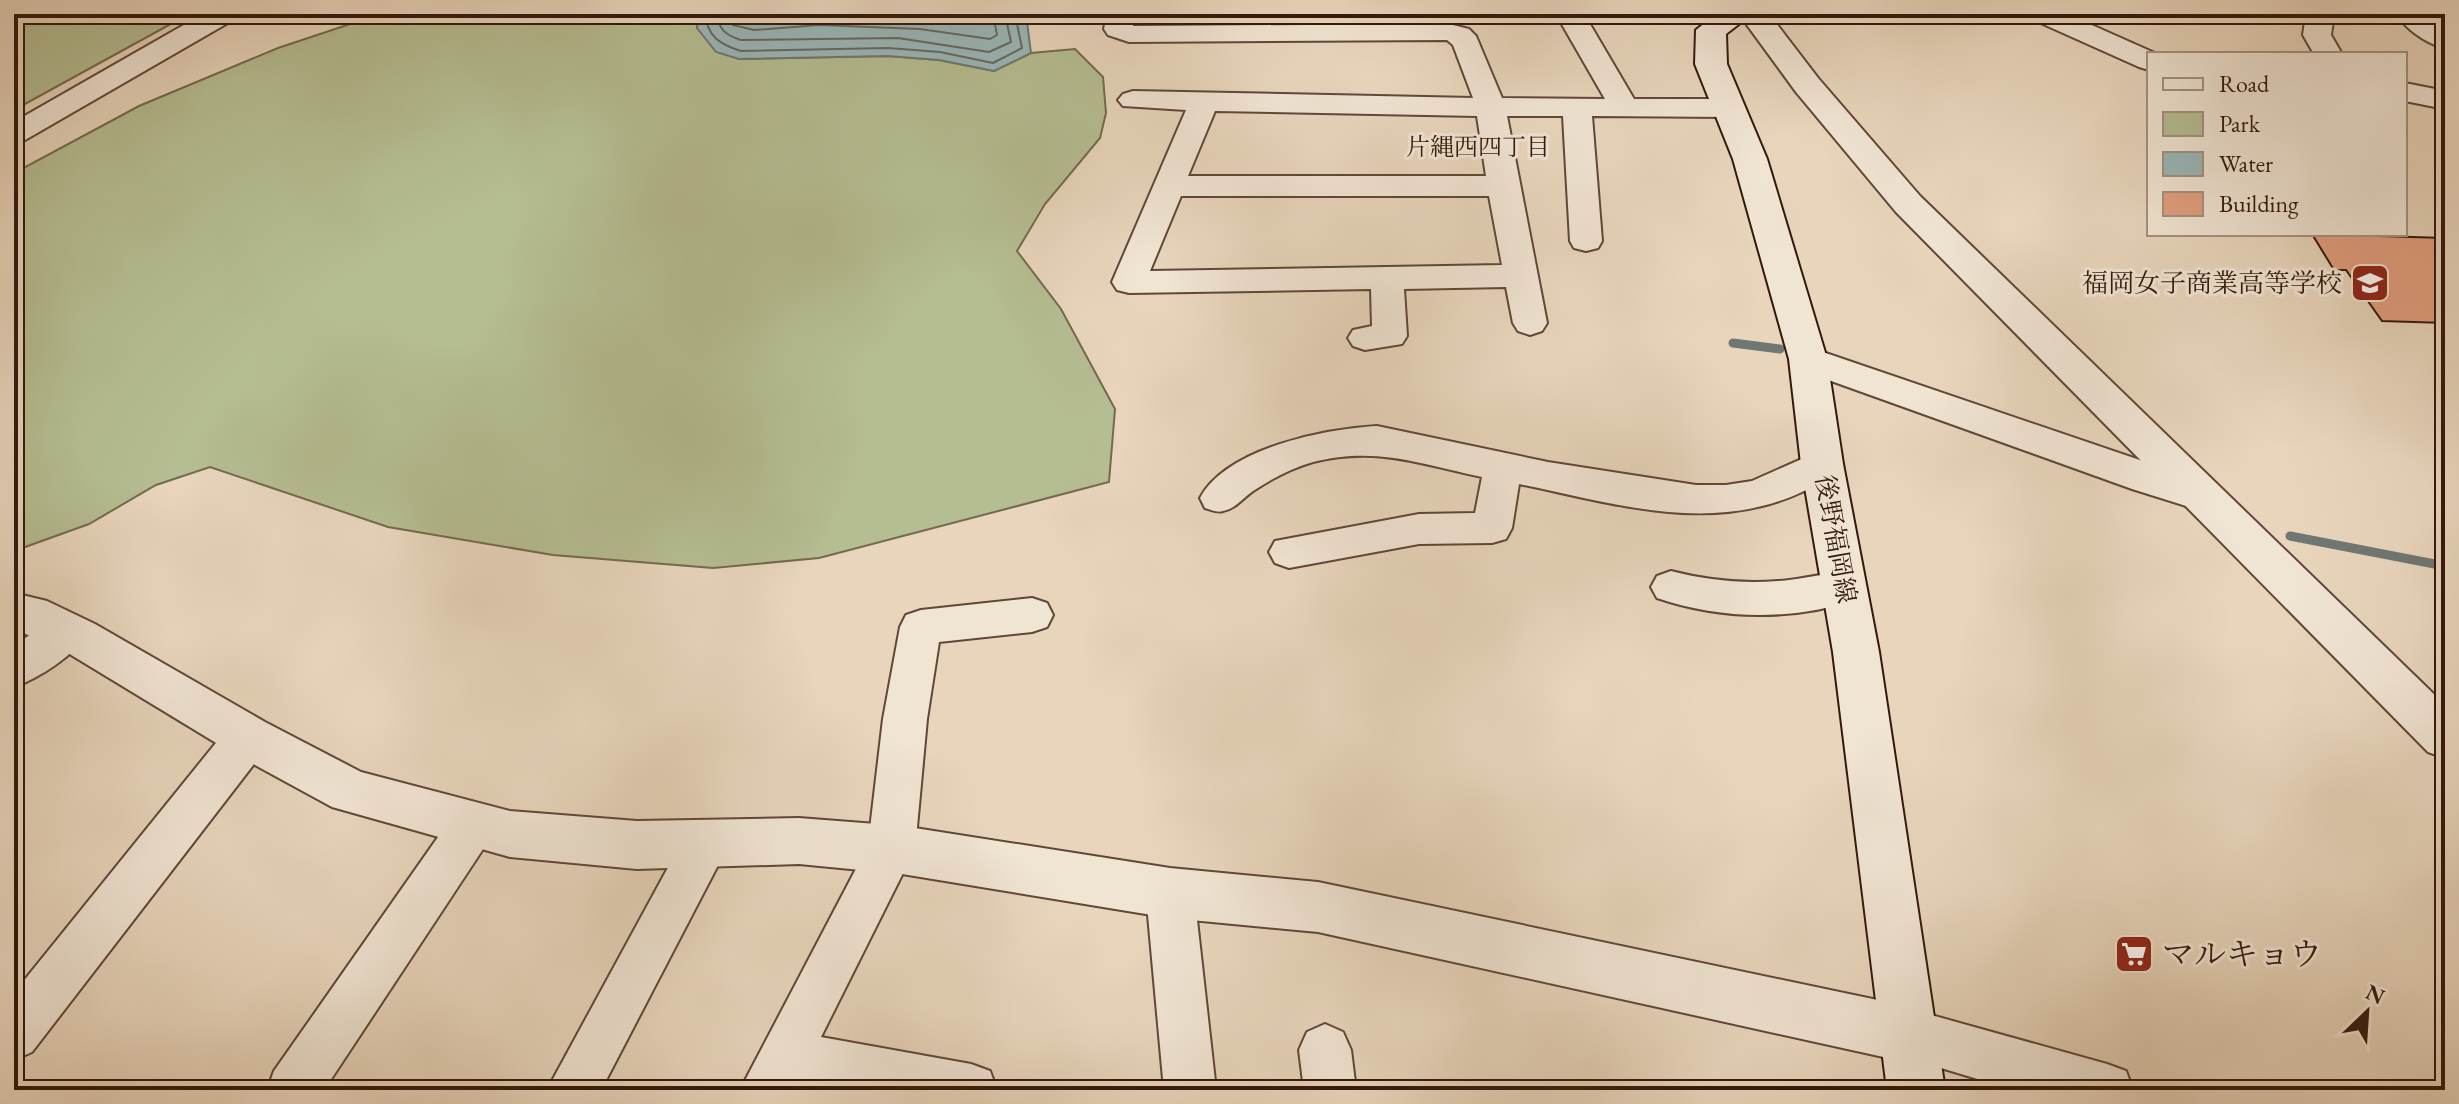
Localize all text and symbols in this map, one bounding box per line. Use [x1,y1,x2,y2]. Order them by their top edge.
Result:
legend [2147,52,2407,236]
text: Road [2219,68,2270,99]
text: Park [2219,108,2261,139]
district label: 片縄西四丁目 [1406,131,1550,162]
text: Water [2219,148,2273,179]
text: Building [2219,188,2299,219]
school or university icon: 福岡女子商業高等学校 [2349,262,2391,304]
place label: 福岡女子商業高等学校 [2082,266,2342,300]
street label: 後野福岡線 [1808,472,1864,606]
supermarket icon: マルキョウ [2113,933,2155,975]
place label: マルキョウ [2162,933,2322,975]
north arrow [2327,972,2407,1052]
text: N [2361,977,2390,1011]

